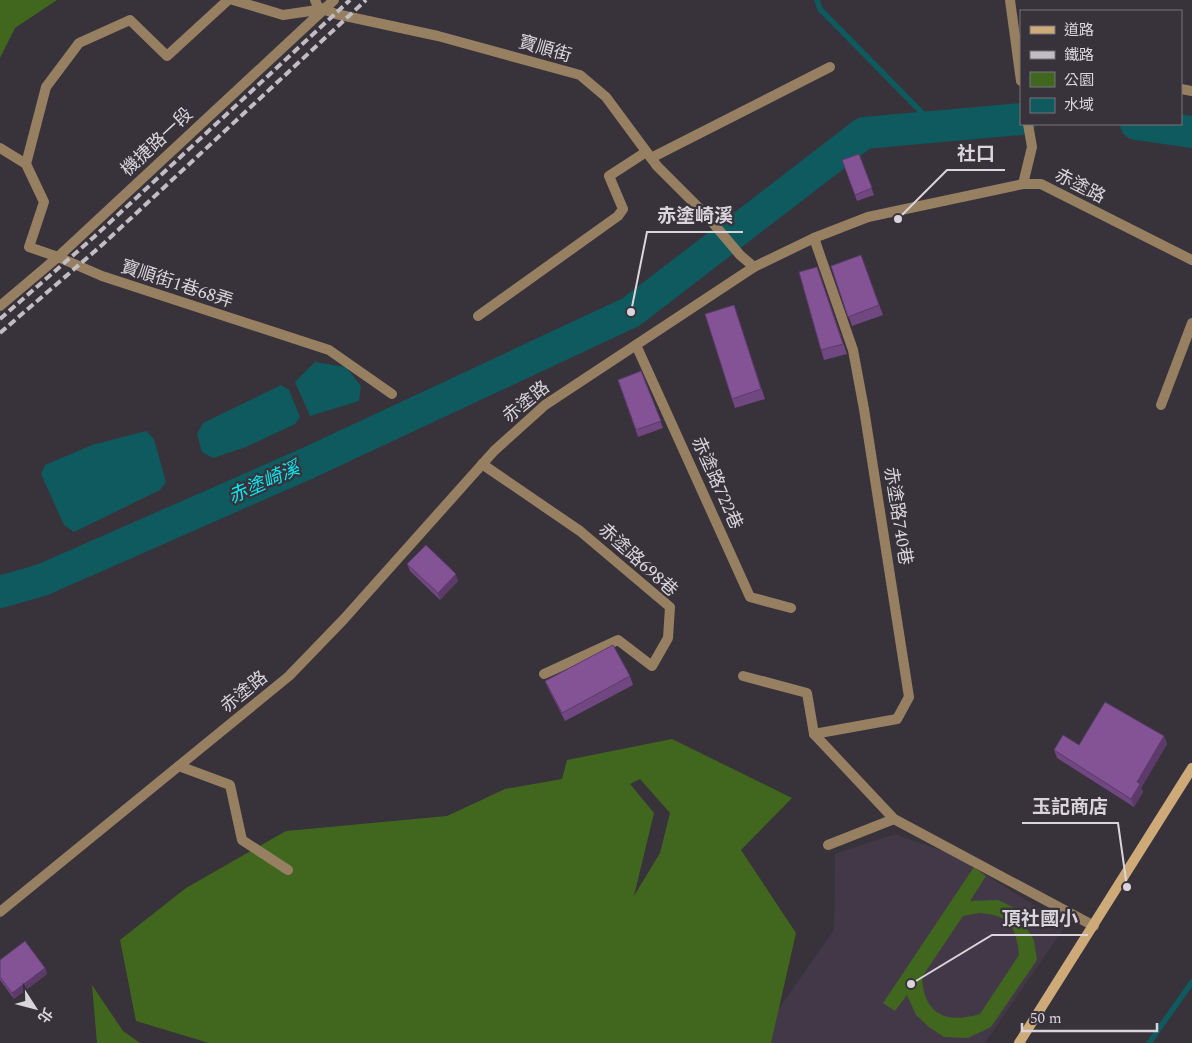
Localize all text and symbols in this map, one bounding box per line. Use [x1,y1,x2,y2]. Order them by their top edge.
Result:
legend [1020,10,1182,125]
text: 道路 [1064,19,1094,42]
street label: 寶順街 [515,29,575,69]
text: 鐵路 [1064,44,1094,67]
text: 公園 [1064,69,1094,92]
text: 水域 [1064,94,1094,117]
street label: 機捷路一段 [115,101,199,183]
callout: 社口 [947,136,1005,170]
text: 社口 [957,140,995,169]
street label: 赤塗路 [1050,162,1110,210]
callout: 赤塗崎溪 [647,198,743,232]
text: 赤塗崎溪 [657,202,733,231]
street label: 寶順街1巷68弄 [117,253,237,315]
street label: 赤塗路 [497,375,555,429]
street label: 赤塗路722巷 [685,432,749,534]
water label: 赤塗崎溪 [223,453,307,512]
street label: 赤塗路740巷 [877,465,919,567]
street label: 赤塗路698巷 [592,517,684,603]
street label: 赤塗路 [215,665,273,719]
callout: 玉記商店 [1022,789,1118,823]
text: 玉記商店 [1032,793,1108,822]
callout: 頂社國小 [992,901,1088,935]
text: 頂社國小 [1002,905,1078,934]
north arrow [10,983,60,1033]
scale bar [1022,1000,1157,1032]
text: 北 [33,1004,58,1027]
text: 50 m [1030,1007,1062,1030]

